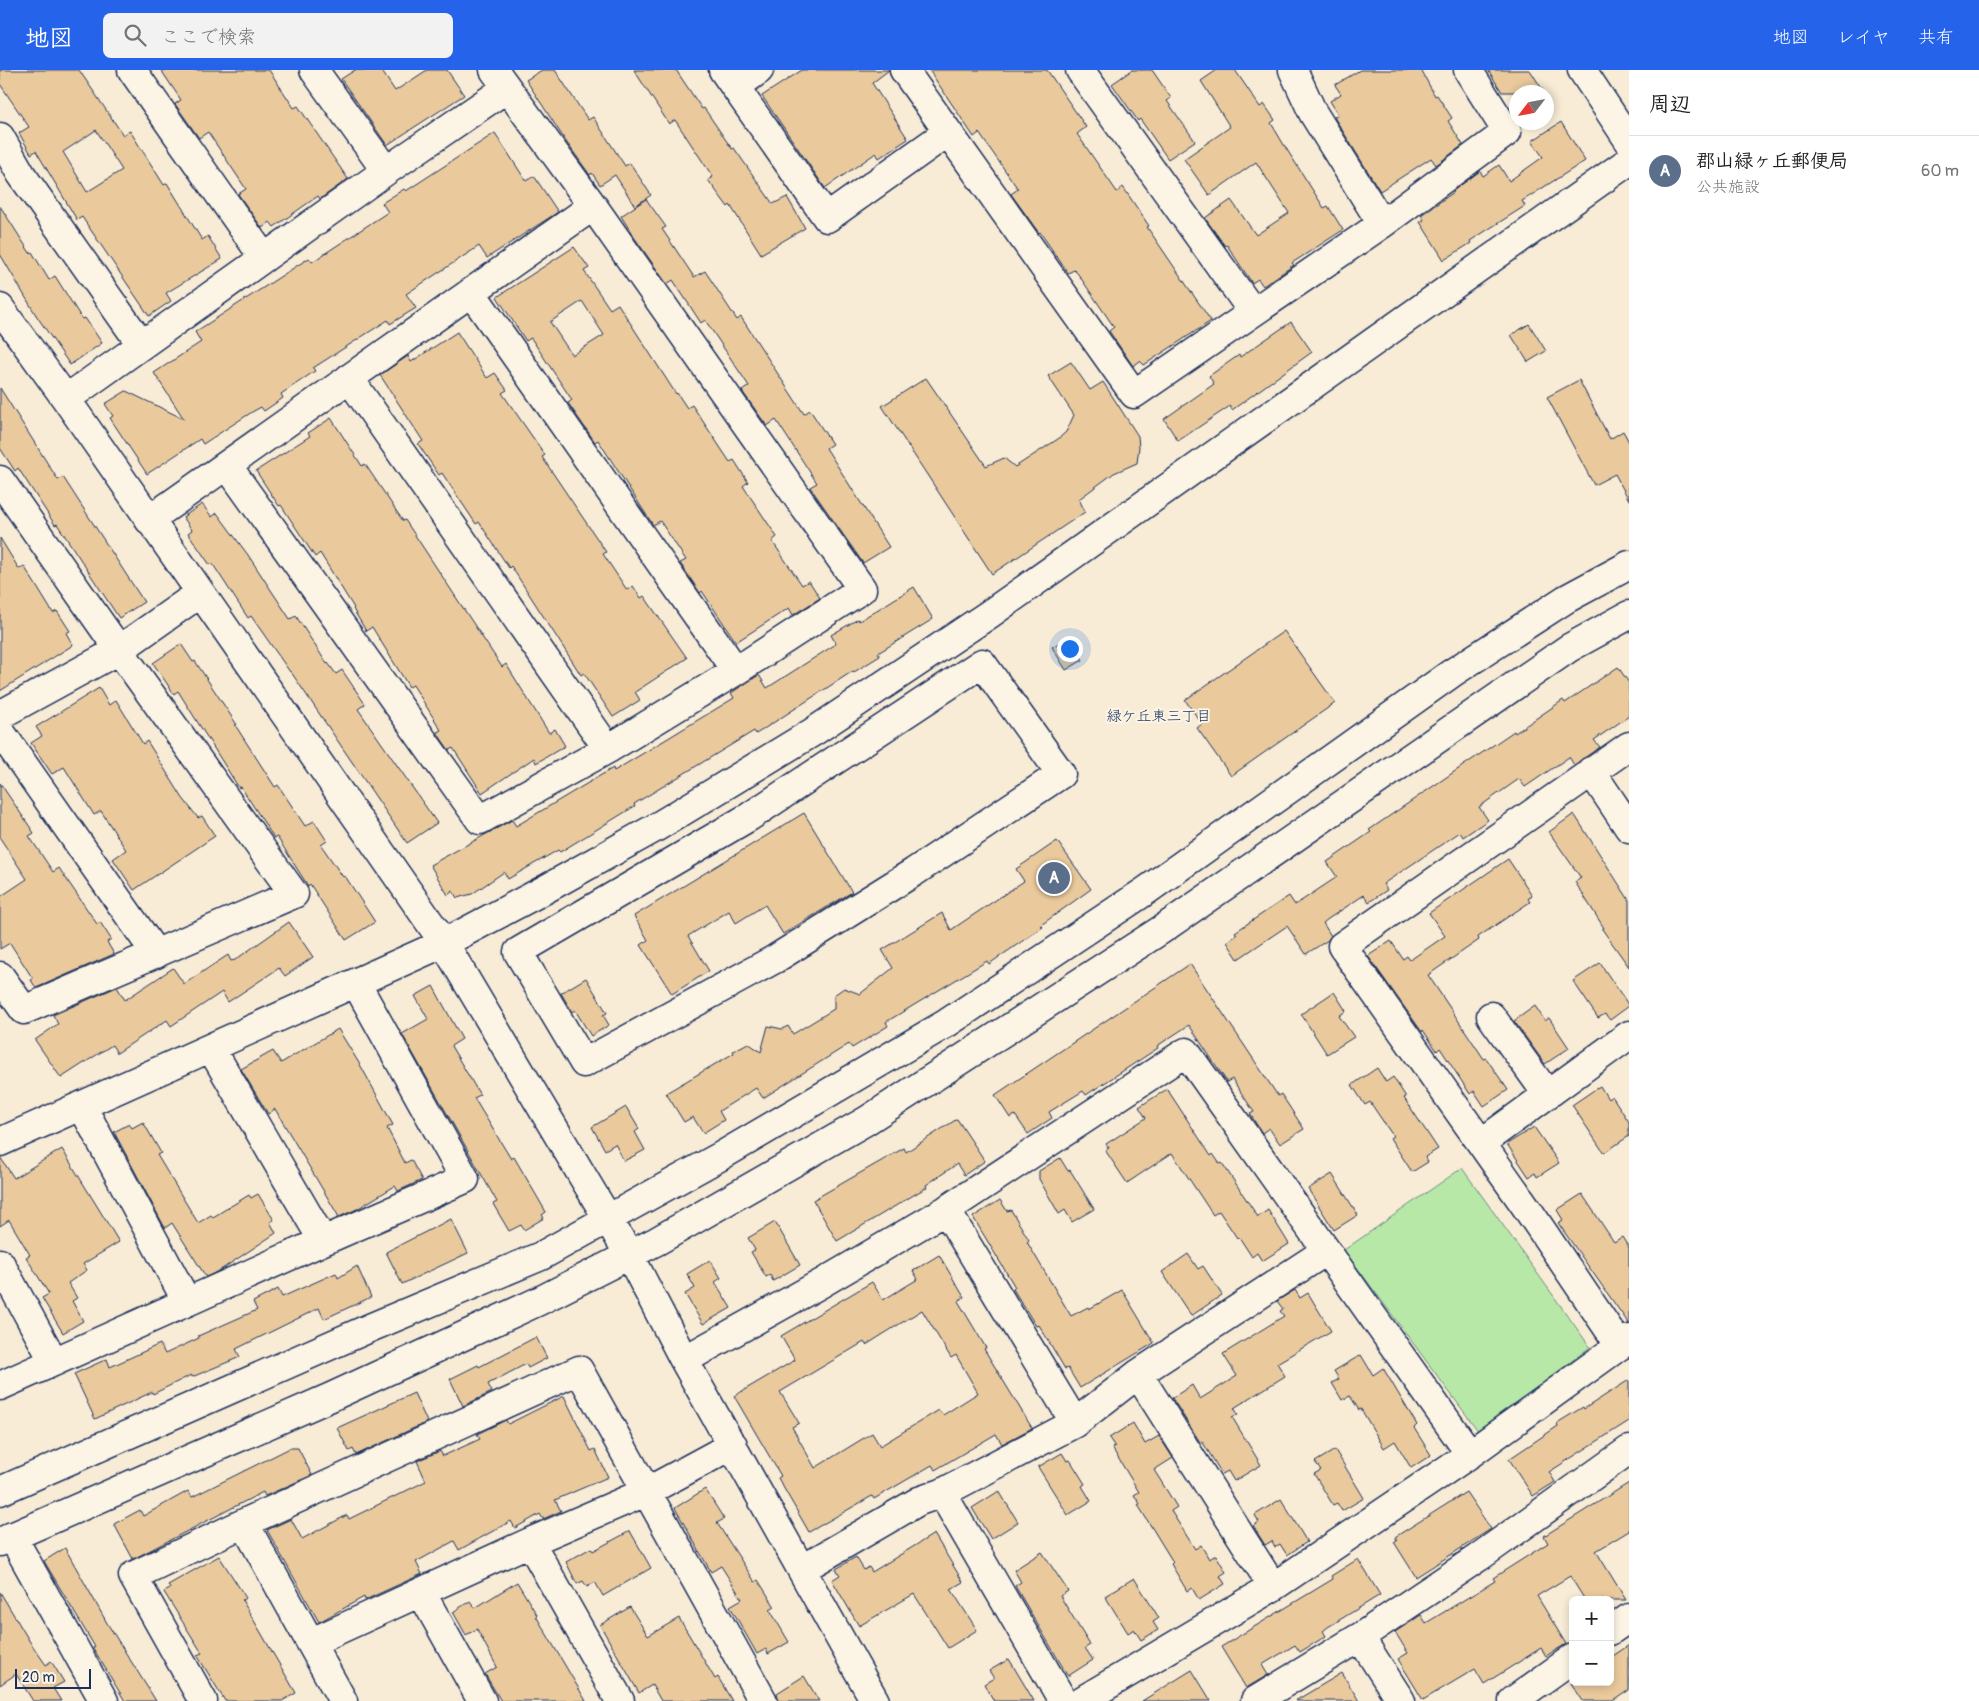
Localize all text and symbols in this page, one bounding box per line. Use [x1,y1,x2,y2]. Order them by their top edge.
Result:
search box [103,13,453,58]
icon: search [121,21,149,49]
text: 地図 [25,24,73,53]
text: ここで検索 [161,25,256,49]
text: 地図 [1773,26,1809,49]
text: レイヤ [1837,26,1890,49]
text: 共有 [1918,26,1954,49]
north arrow [1509,85,1554,130]
text: 周辺 [1649,91,1691,118]
text: 郡山緑ヶ丘郵便局 [1696,149,1848,173]
text: A [1660,161,1670,181]
text: 60 m [1921,161,1959,181]
text: 公共施設 [1696,177,1760,197]
your location [1057,636,1083,662]
district label: 緑ケ丘東三丁目 [1106,707,1212,726]
pin: A [1038,859,1070,897]
map controls [1569,1596,1614,1686]
button: + [1569,1596,1614,1641]
button: − [1569,1641,1614,1686]
scale bar [15,1666,91,1689]
text: 20 m [22,1669,55,1686]

